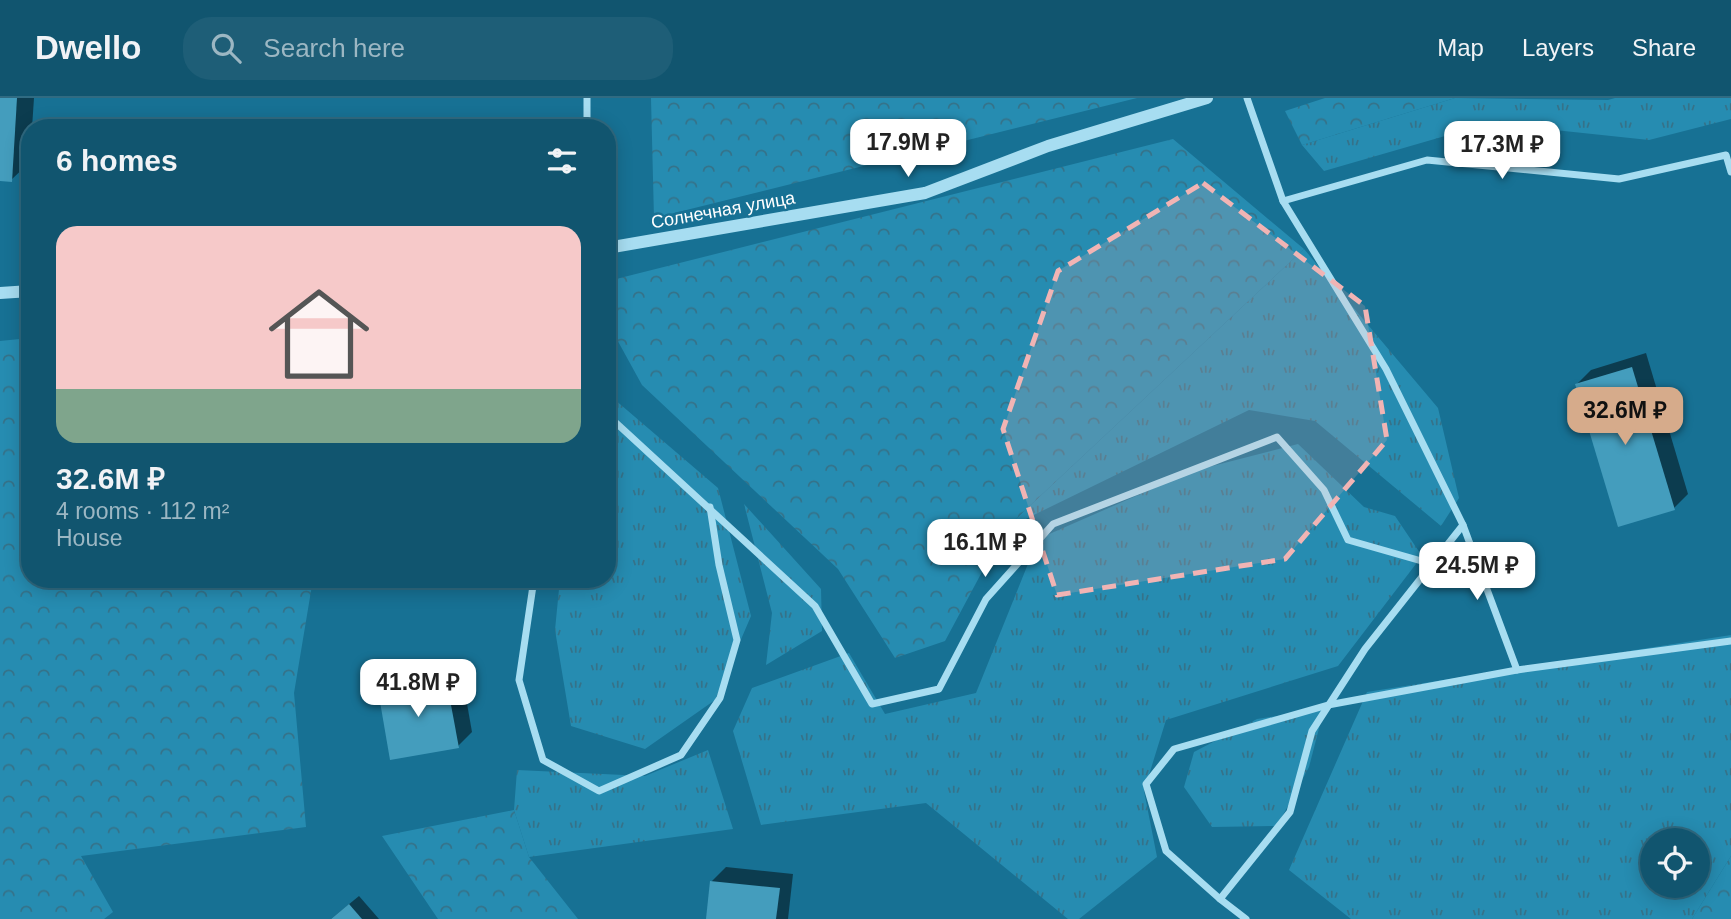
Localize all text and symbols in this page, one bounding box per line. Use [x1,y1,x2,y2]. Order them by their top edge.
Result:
search box [183,17,673,80]
text: Dwello [35,29,141,66]
icon: search [207,29,245,67]
text: Search here [263,33,405,63]
text: Map [1437,34,1484,61]
text: Layers [1522,34,1594,61]
text: Share [1632,34,1696,61]
pin: 17.9M ₽ [843,120,973,179]
pin: 17.3M ₽ [1437,122,1567,181]
text: 17.9M ₽ [866,129,950,155]
text: 17.3M ₽ [1460,131,1544,157]
icon: filters [543,142,581,180]
text: 6 homes [56,144,178,177]
street label: Солнечная улица [649,187,798,233]
icon: home [256,271,382,397]
pin: 32.6M ₽ [1560,388,1690,447]
text: 32.6M ₽ [1583,397,1667,423]
text: 32.6M ₽ [56,462,165,495]
text: 4 rooms · 112 m² [56,498,229,524]
pin: 16.1M ₽ [920,519,1050,579]
text: House [56,525,122,551]
text: 16.1M ₽ [943,529,1027,555]
pin: 24.5M ₽ [1412,542,1542,602]
text: 24.5M ₽ [1435,552,1519,578]
pin: 41.8M ₽ [353,660,483,719]
text: 41.8M ₽ [376,669,460,695]
map controls [1640,828,1710,898]
button: locate [1640,828,1710,898]

